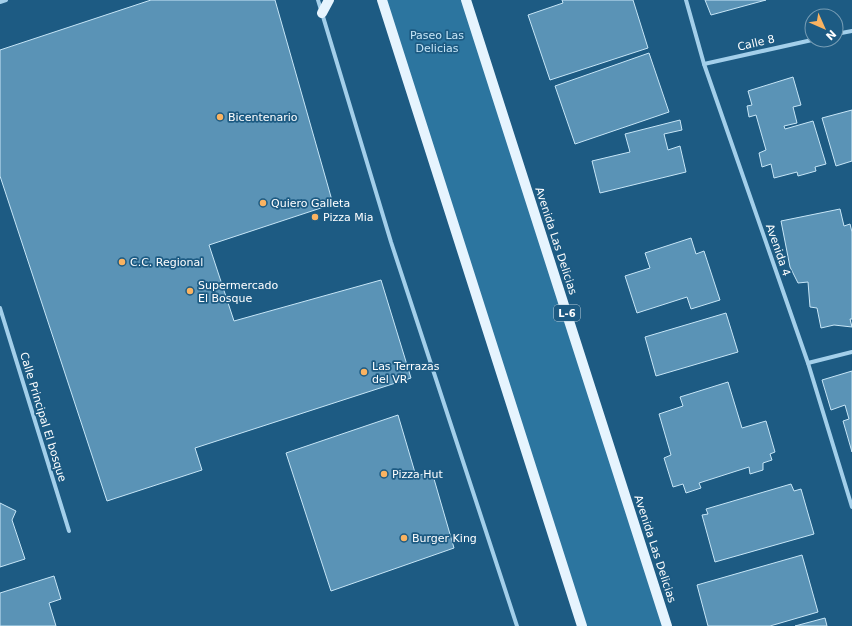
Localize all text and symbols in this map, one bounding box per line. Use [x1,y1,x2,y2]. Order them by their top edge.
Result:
north arrow [804,8,844,48]
text: N [823,27,839,43]
park label: Paseo Las Delicias [410,29,464,55]
street label: Calle 8 [736,32,776,54]
place label: Bicentenario [228,111,298,124]
marker: Bicentenario [215,112,225,122]
street label: Avenida Las Delicias [532,186,580,297]
place label: Quiero Galleta [271,197,350,210]
marker: Quiero Galleta [258,198,268,208]
place label: Pizza Mia [323,211,374,224]
marker: Pizza Mia [310,212,320,222]
street label: Avenida 4 [763,222,793,278]
place label: C.C. Regional [130,256,203,269]
marker: C.C. Regional [117,257,127,267]
place label: Supermercado El Bosque [198,279,279,305]
marker: Supermercado El Bosque [185,286,195,296]
road number: L-6 [554,305,580,321]
street label: Calle Principal El bosque [17,351,69,484]
place label: Las Terrazas del VR [372,360,440,386]
marker: Las Terrazas del VR [359,367,369,377]
place label: Pizza Hut [392,468,443,481]
marker: Pizza Hut [379,469,389,479]
street label: Avenida Las Delicias [631,494,679,605]
place label: Burger King [412,532,477,545]
marker: Burger King [399,533,409,543]

